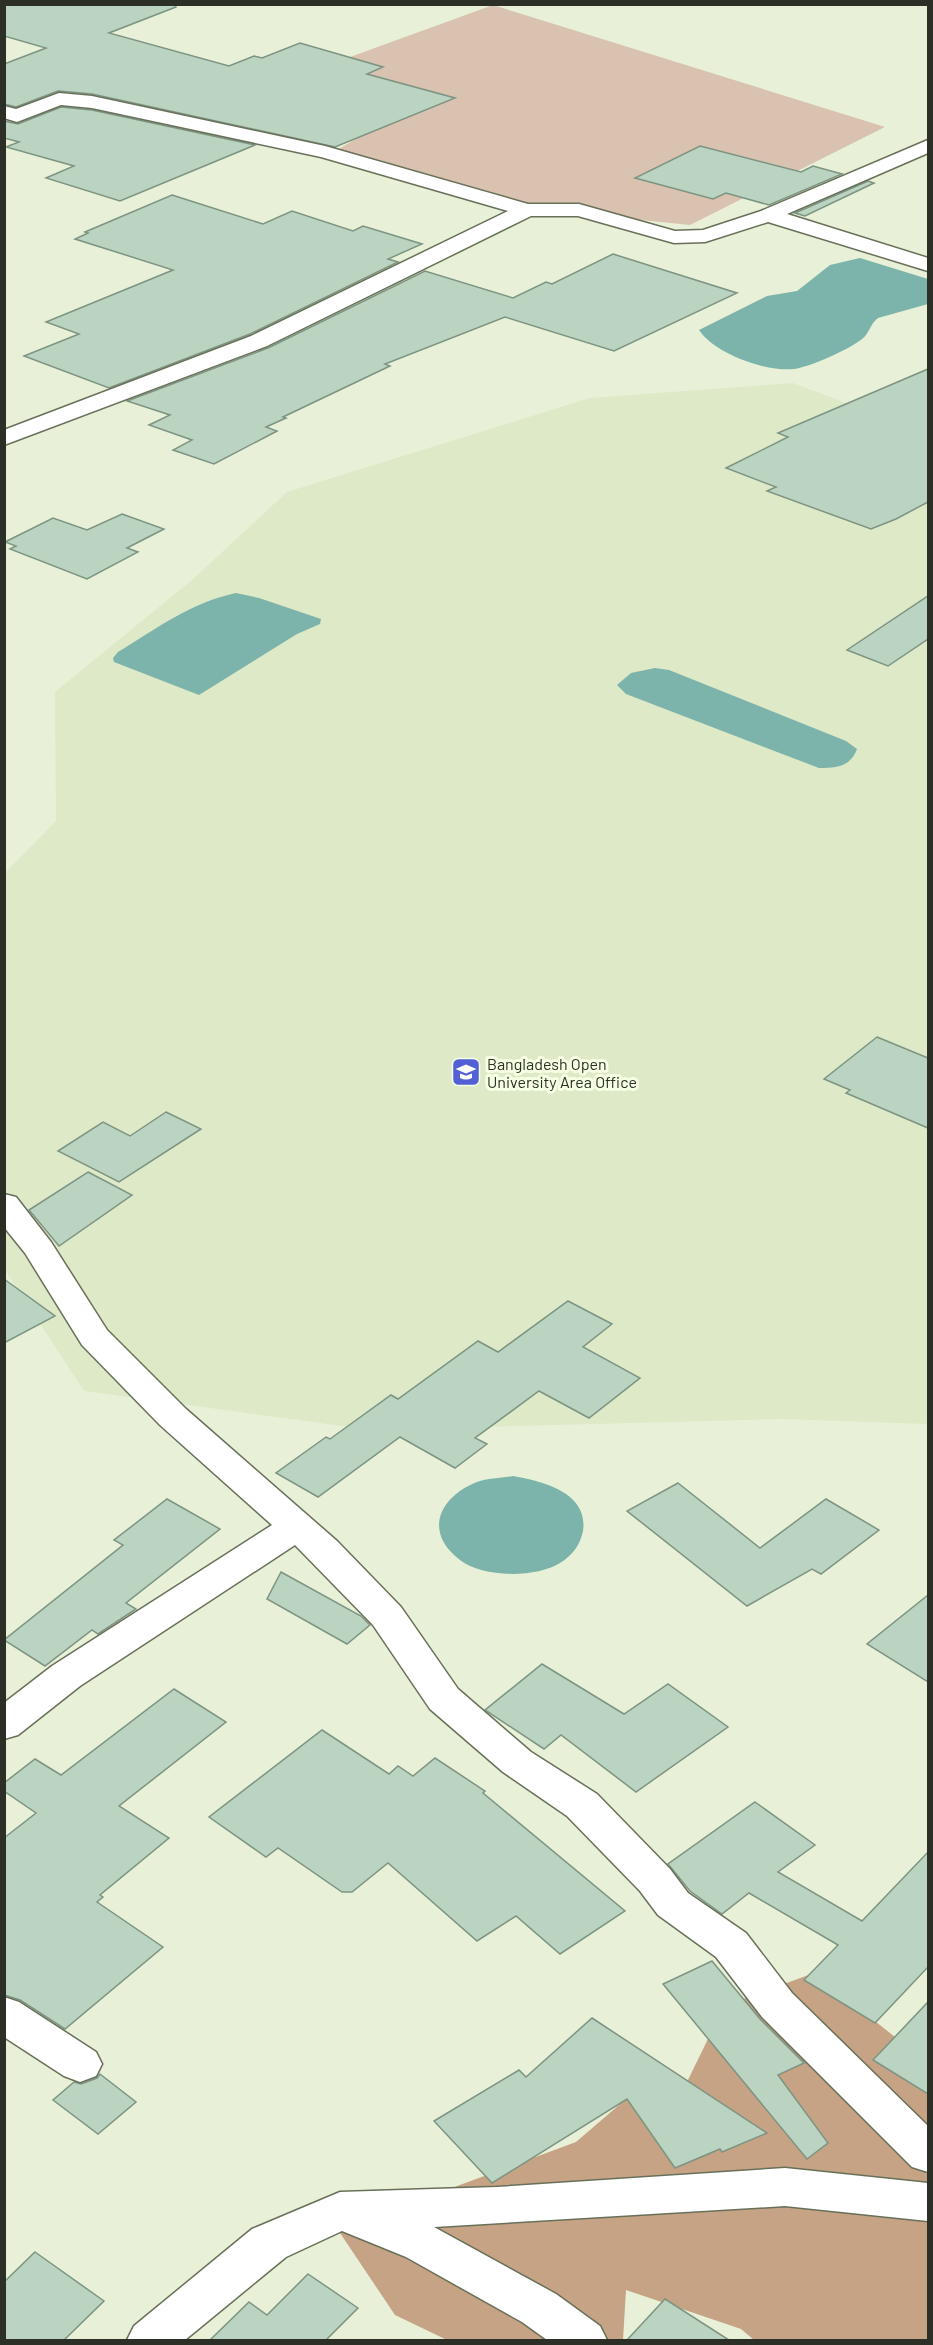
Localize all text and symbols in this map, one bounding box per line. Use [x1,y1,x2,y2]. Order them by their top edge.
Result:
place label: Bangladesh Open University Area Office [487,1054,637,1091]
school or university icon: Bangladesh Open University Area Office [450,1056,482,1088]

